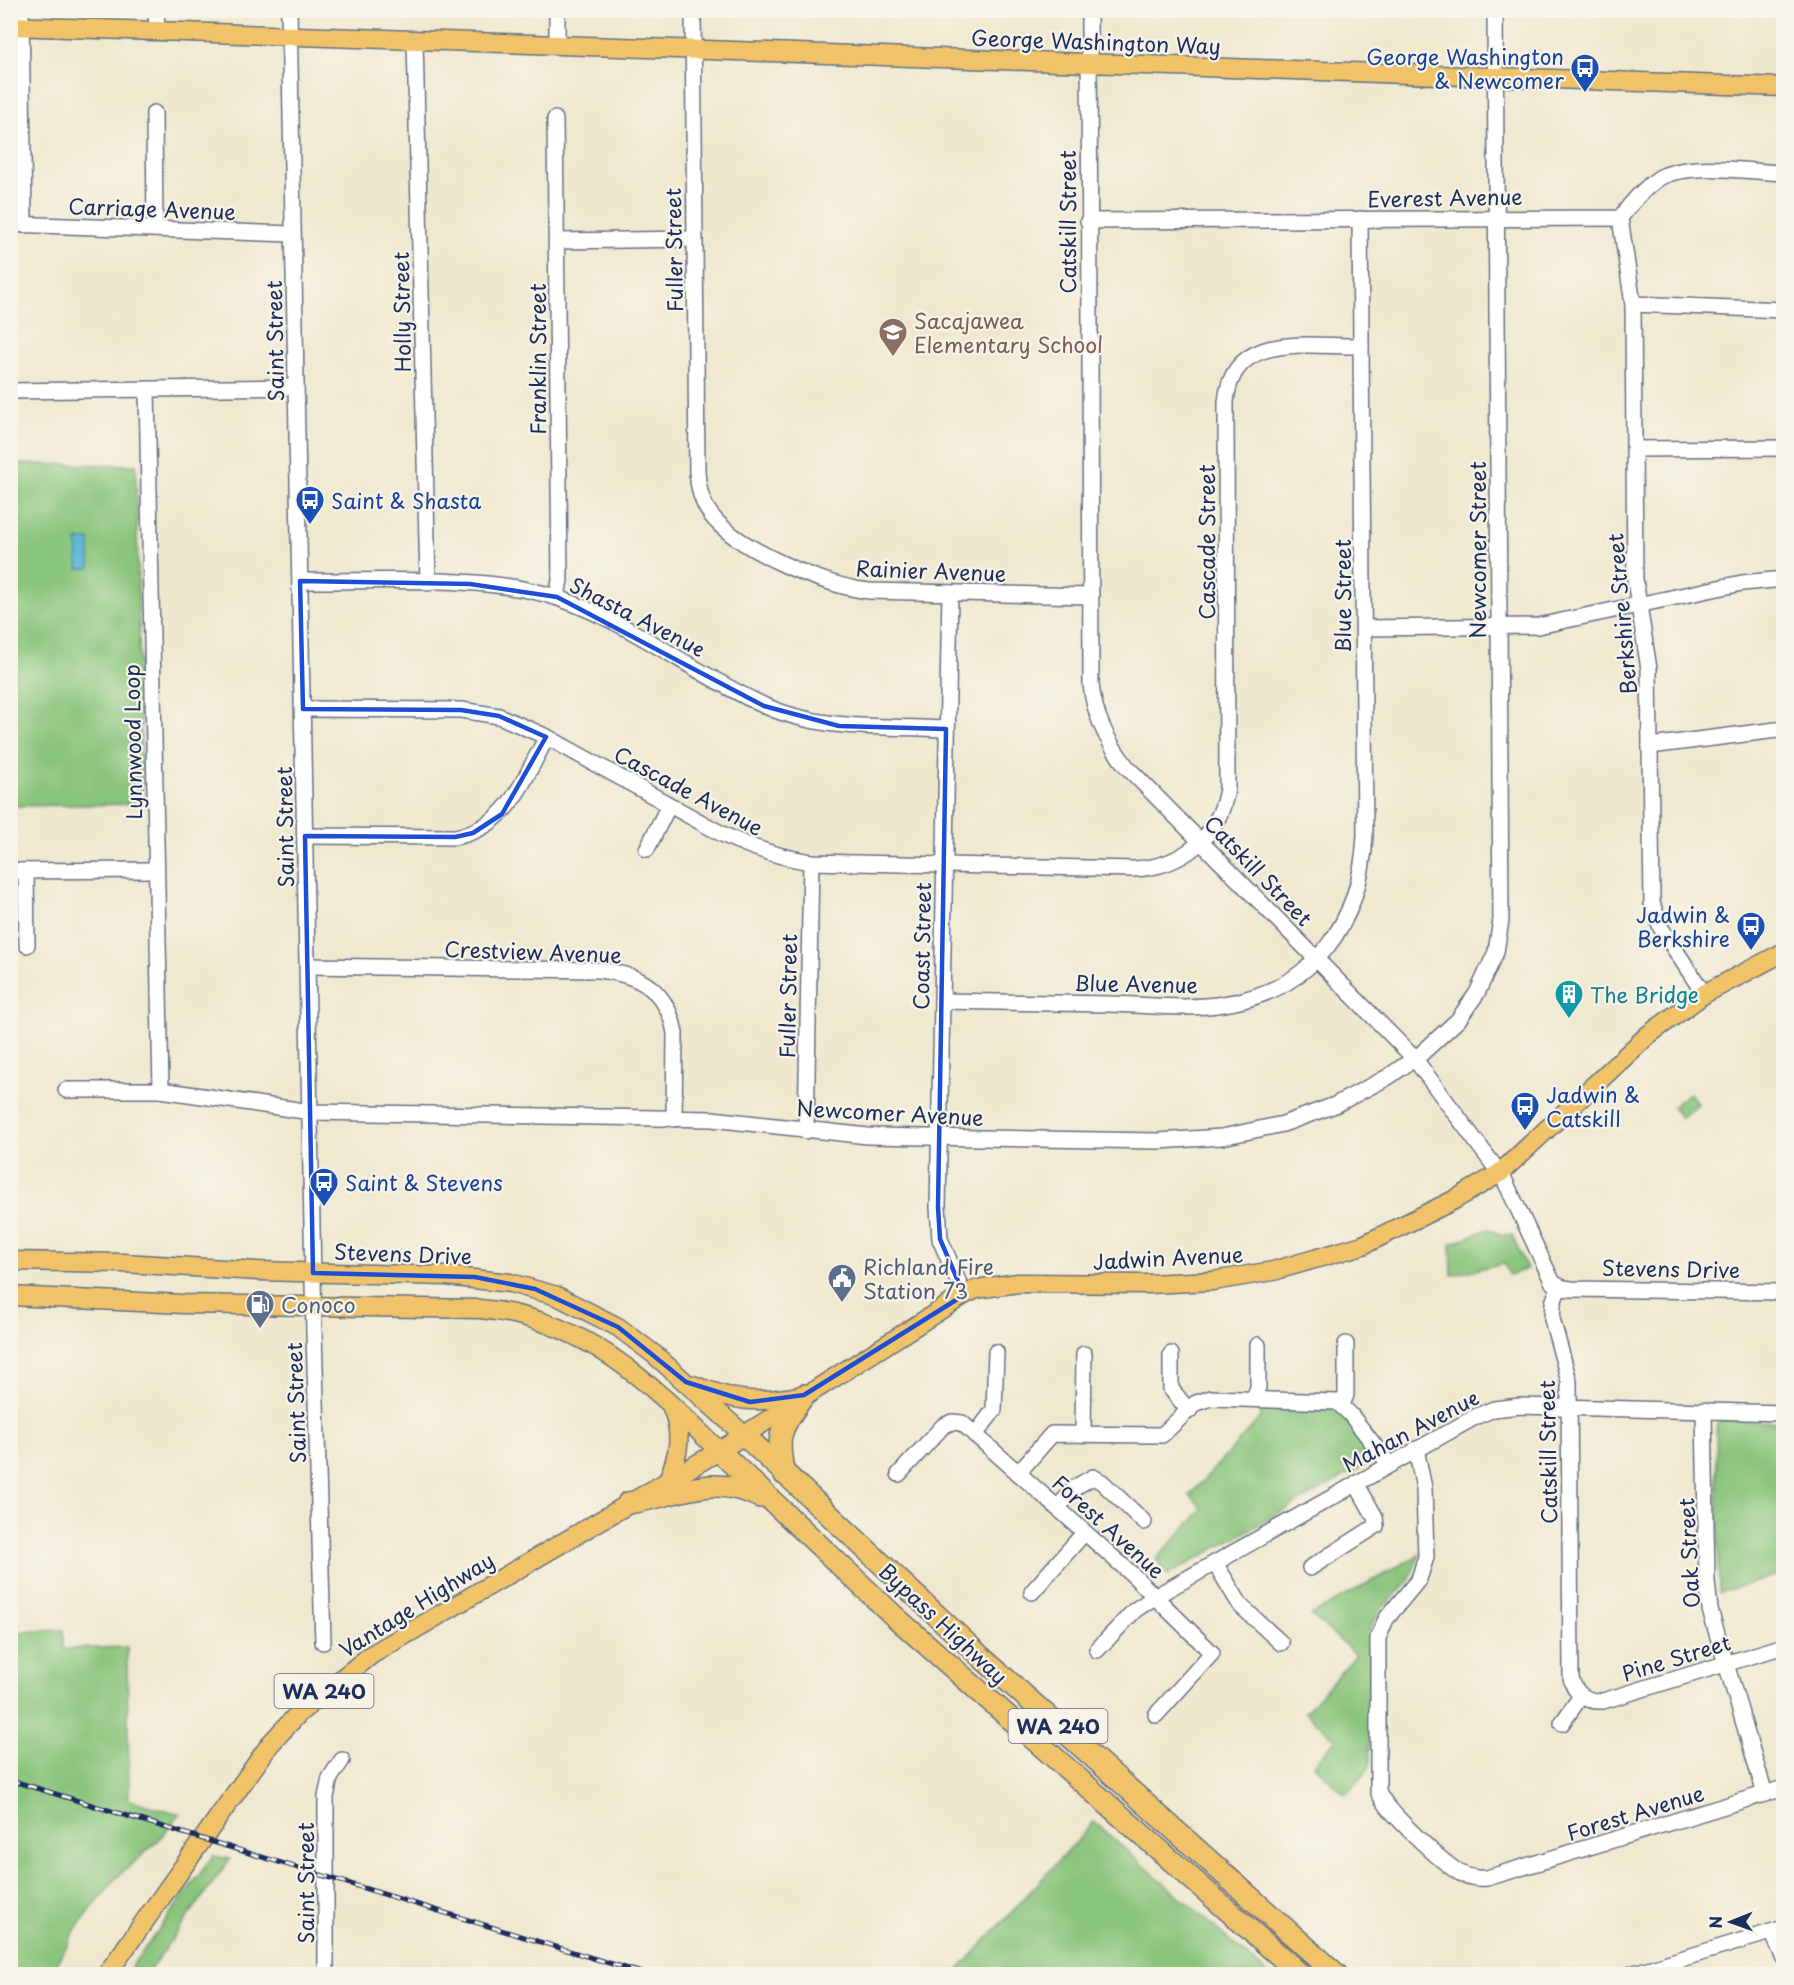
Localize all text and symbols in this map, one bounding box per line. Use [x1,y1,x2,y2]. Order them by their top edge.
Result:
street label: George Washington Way [971,21,1221,61]
place label: George Washington & Newcomer [1366,40,1564,96]
bus stop icon: George Washington & Newcomer [1569,52,1601,94]
street label: Catskill Street [1051,150,1083,294]
street label: Everest Avenue [1367,180,1523,214]
street label: Fuller Street [656,187,690,313]
street label: Carriage Avenue [68,189,236,227]
street label: Holly Street [384,251,418,373]
street label: Saint Street [257,280,291,402]
street label: Franklin Street [521,283,553,435]
place label: Sacajawea Elementary School [914,304,1103,360]
school or university icon: Sacajawea Elementary School [877,316,909,358]
street label: Newcomer Street [1461,461,1493,639]
street label: Cascade Street [1190,464,1222,620]
bus stop icon: Saint & Shasta [294,484,326,526]
place label: Saint & Shasta [331,484,481,516]
street label: Berkshire Street [1598,532,1644,696]
street label: Blue Street [1326,539,1358,653]
street label: Rainier Avenue [855,551,1007,589]
street label: Shasta Avenue [565,568,711,664]
street label: Lynnwood Loop [115,664,149,820]
street label: Cascade Avenue [609,737,769,843]
street label: Saint Street [267,766,301,888]
street label: Catskill Street [1198,807,1320,933]
street label: Coast Street [904,882,938,1010]
place label: Jadwin & Berkshire [1636,898,1730,954]
bus stop icon: Jadwin & Berkshire [1735,910,1767,952]
street label: Crestview Avenue [444,932,622,970]
street label: Fuller Street [770,933,804,1059]
street label: Blue Avenue [1074,966,1198,1000]
building icon: The Bridge [1553,978,1585,1020]
place label: The Bridge [1590,978,1699,1010]
place label: Jadwin & Catskill [1546,1078,1640,1134]
bus stop icon: Jadwin & Catskill [1509,1090,1541,1132]
street label: Newcomer Avenue [795,1091,985,1133]
bus stop icon: Saint & Stevens [308,1166,340,1208]
place label: Saint & Stevens [345,1166,503,1198]
street label: Stevens Drive [333,1235,473,1271]
street label: Jadwin Avenue [1092,1237,1244,1277]
place label: Richland Fire Station 73 [863,1250,994,1306]
street label: Stevens Drive [1602,1251,1740,1285]
public building icon: Richland Fire Station 73 [826,1262,858,1304]
fuel station icon: Conoco [244,1288,276,1330]
place label: Conoco [281,1288,356,1320]
street label: Saint Street [277,1342,313,1464]
street label: Mahan Avenue [1336,1380,1484,1480]
street label: Catskill Street [1530,1380,1564,1524]
street label: Forest Avenue [1045,1467,1173,1585]
street label: Oak Street [1669,1497,1707,1609]
street label: Vantage Highway [332,1543,500,1665]
street label: Bypass Highway [872,1555,1016,1691]
street label: Pine Street [1618,1625,1734,1689]
road number: WA 240 [274,1674,374,1708]
road number: WA 240 [1008,1709,1108,1743]
street label: Forest Avenue [1562,1776,1708,1848]
street label: Saint Street [289,1822,321,1944]
north arrow [1701,1892,1761,1952]
text: N [1703,1916,1727,1929]

